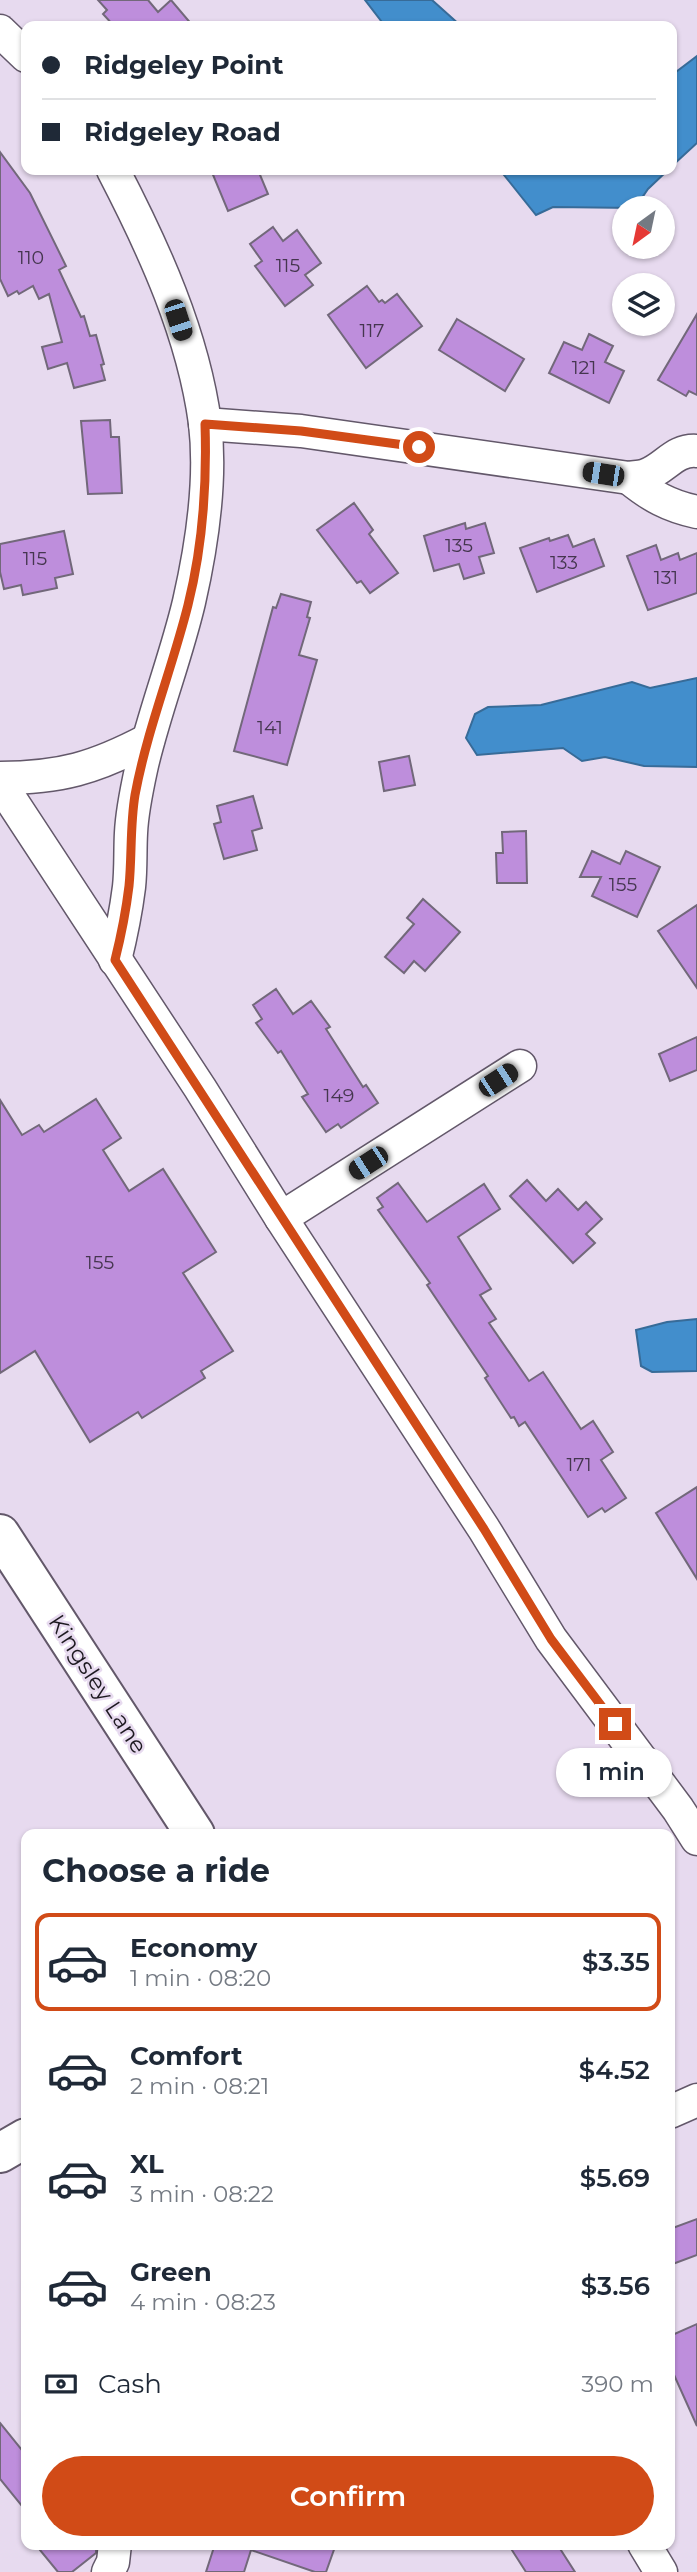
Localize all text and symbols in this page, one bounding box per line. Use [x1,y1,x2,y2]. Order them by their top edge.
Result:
text: Ridgeley Point [84,49,284,81]
text: Ridgeley Road [84,116,281,148]
north arrow [612,196,676,259]
map controls [612,196,675,336]
house number: 110 [18,246,44,269]
house number: 115 [276,254,300,277]
button: layers [612,273,675,336]
car [162,297,195,343]
house number: 117 [360,319,384,342]
house number: 121 [572,356,596,379]
route start [403,431,435,463]
car [581,460,626,488]
house number: 135 [445,534,473,557]
house number: 115 [23,547,47,570]
house number: 133 [550,551,578,574]
house number: 131 [654,566,678,589]
house number: 141 [257,716,283,739]
house number: 155 [609,873,637,896]
car [475,1060,522,1100]
house number: 149 [324,1084,354,1107]
car [345,1143,392,1183]
house number: 155 [86,1251,114,1274]
house number: 171 [566,1453,592,1476]
street label: Kingsley Lane [43,1609,153,1759]
route end [599,1708,631,1740]
callout: 1 min [557,1748,673,1798]
text: 1 min [583,1758,645,1786]
text: Choose a ride [42,1851,270,1890]
icon: car [46,1931,109,1994]
text: Economy [130,1932,257,1964]
text: $3.35 [582,1946,650,1978]
text: 1 min · 08:20 [130,1964,271,1992]
icon: car [46,2039,109,2102]
text: Comfort [130,2040,242,2072]
text: $4.52 [579,2054,650,2086]
text: 2 min · 08:21 [130,2072,269,2100]
icon: car [46,2147,109,2210]
text: XL [130,2148,164,2180]
text: $5.69 [580,2162,650,2194]
text: 3 min · 08:22 [130,2180,274,2208]
icon: car [46,2255,109,2318]
text: Green [130,2256,212,2288]
text: $3.56 [581,2270,650,2302]
text: 4 min · 08:23 [130,2288,276,2316]
icon: cash [42,2365,80,2403]
text: Cash [98,2368,162,2400]
text: 390 m [581,2370,654,2398]
button: Confirm [42,2456,654,2536]

